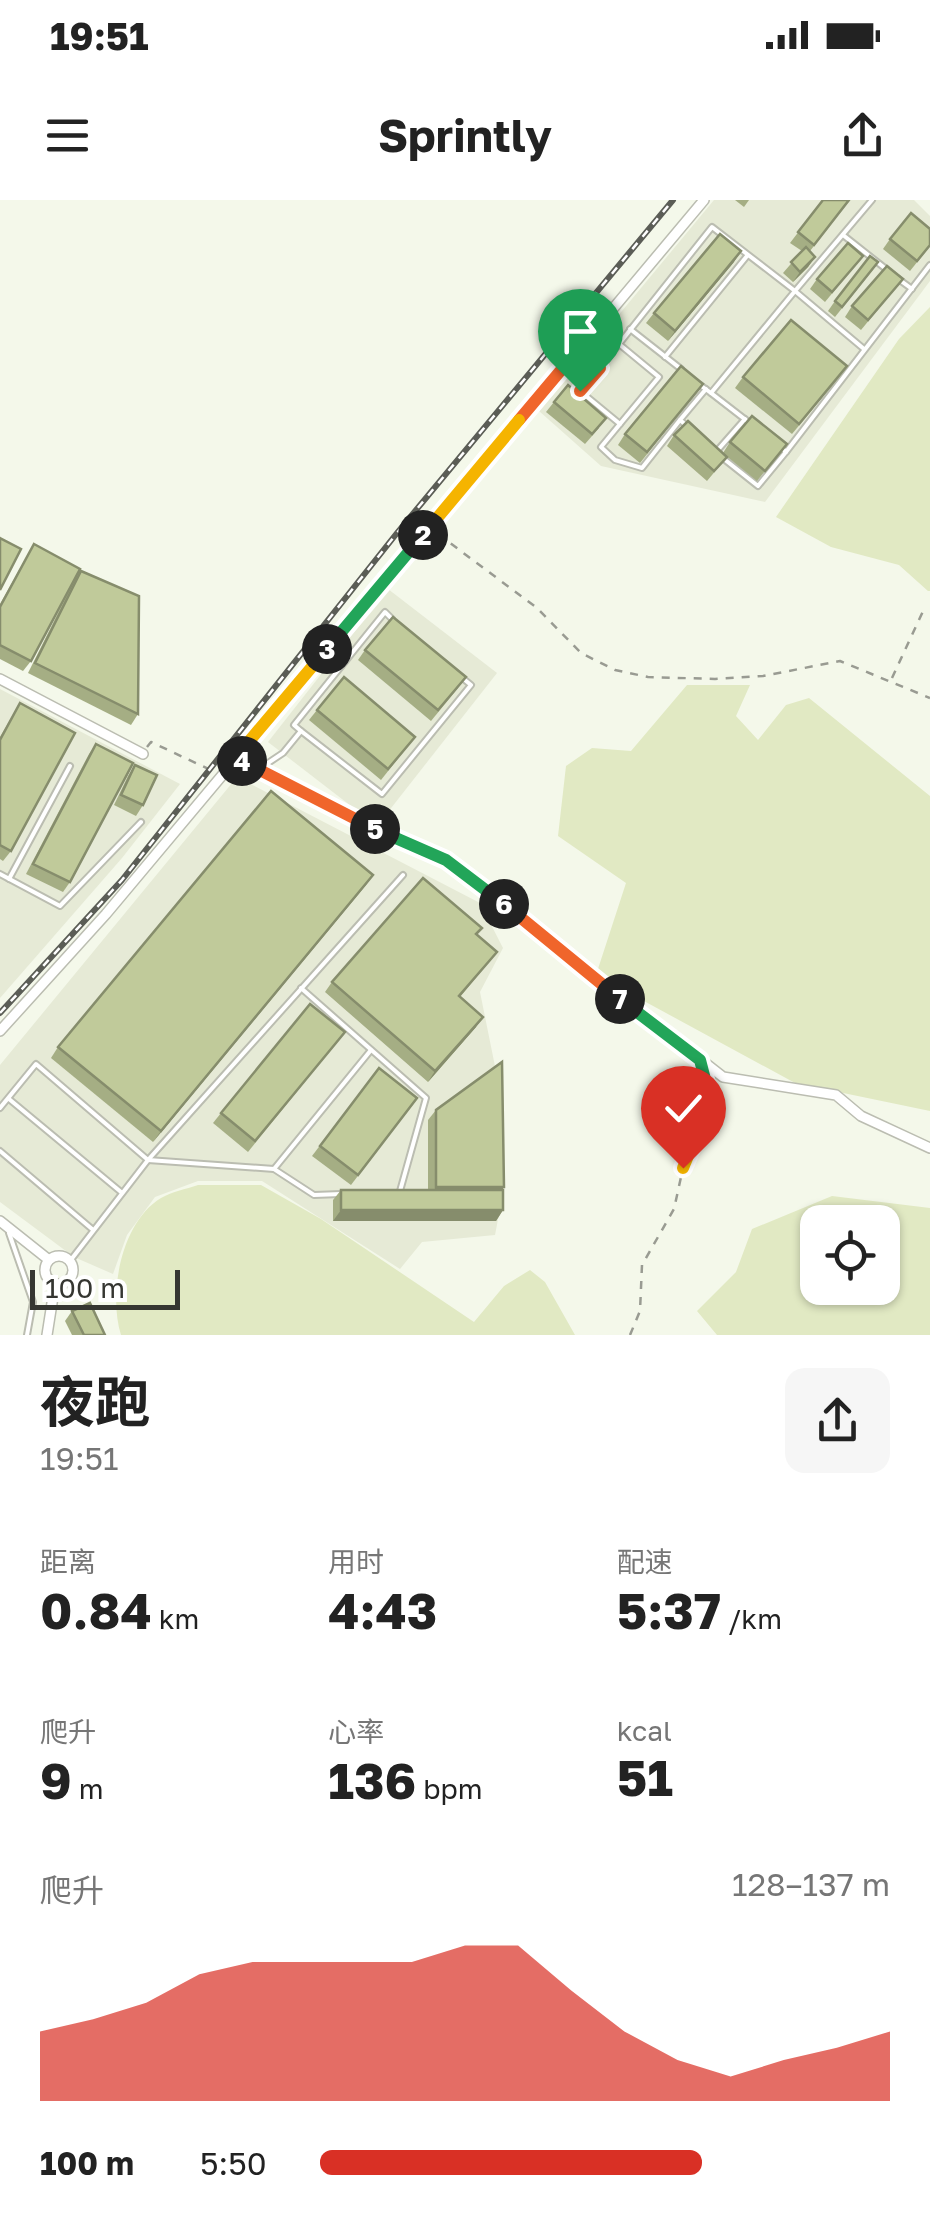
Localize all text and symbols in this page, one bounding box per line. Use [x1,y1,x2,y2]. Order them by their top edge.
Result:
text: 19:51 [50,13,149,58]
icon: menu [40,108,95,163]
text: Sprintly [378,108,552,162]
icon: share [835,108,890,163]
pin [538,289,623,392]
icon: arrive [553,304,608,359]
pin: 2 [398,510,448,560]
text: 2 [414,518,432,551]
pin: 3 [302,624,352,674]
text: 3 [318,632,336,665]
pin: 4 [217,736,267,786]
text: 4 [233,744,251,777]
pin: 5 [350,804,400,854]
text: 5 [366,812,384,845]
pin: 6 [479,879,529,929]
text: 6 [495,887,513,920]
pin: 7 [595,974,645,1024]
text: 7 [612,982,628,1015]
pin [641,1066,726,1169]
icon: check [656,1081,711,1136]
map controls [800,1205,900,1305]
button: locate [800,1205,900,1305]
scale bar [30,1265,180,1310]
text: 100 m [45,1271,125,1304]
text: 夜跑 [40,1368,150,1434]
button: share [785,1368,890,1473]
text: 19:51 [40,1439,119,1477]
text: 距离 [40,1545,96,1578]
text: 用时 [328,1545,384,1578]
text: 配速 [617,1545,673,1578]
text: 0.84 [40,1580,152,1640]
text: 4:43 [328,1580,437,1640]
text: 5:37 [617,1580,721,1640]
text: km [152,1602,199,1635]
text: /km [721,1602,782,1635]
text: kcal [617,1714,672,1747]
text: 爬升 [40,1715,96,1748]
text: 心率 [328,1715,384,1748]
text: 51 [617,1747,673,1807]
text: 9 [40,1750,72,1810]
text: 136 [328,1750,416,1810]
text: m [72,1772,104,1805]
text: bpm [416,1772,483,1805]
text: 128–137 m [732,1865,890,1903]
text: 爬升 [40,1871,104,1909]
text: 100 m [40,2144,134,2182]
text: 5:50 [200,2144,267,2182]

